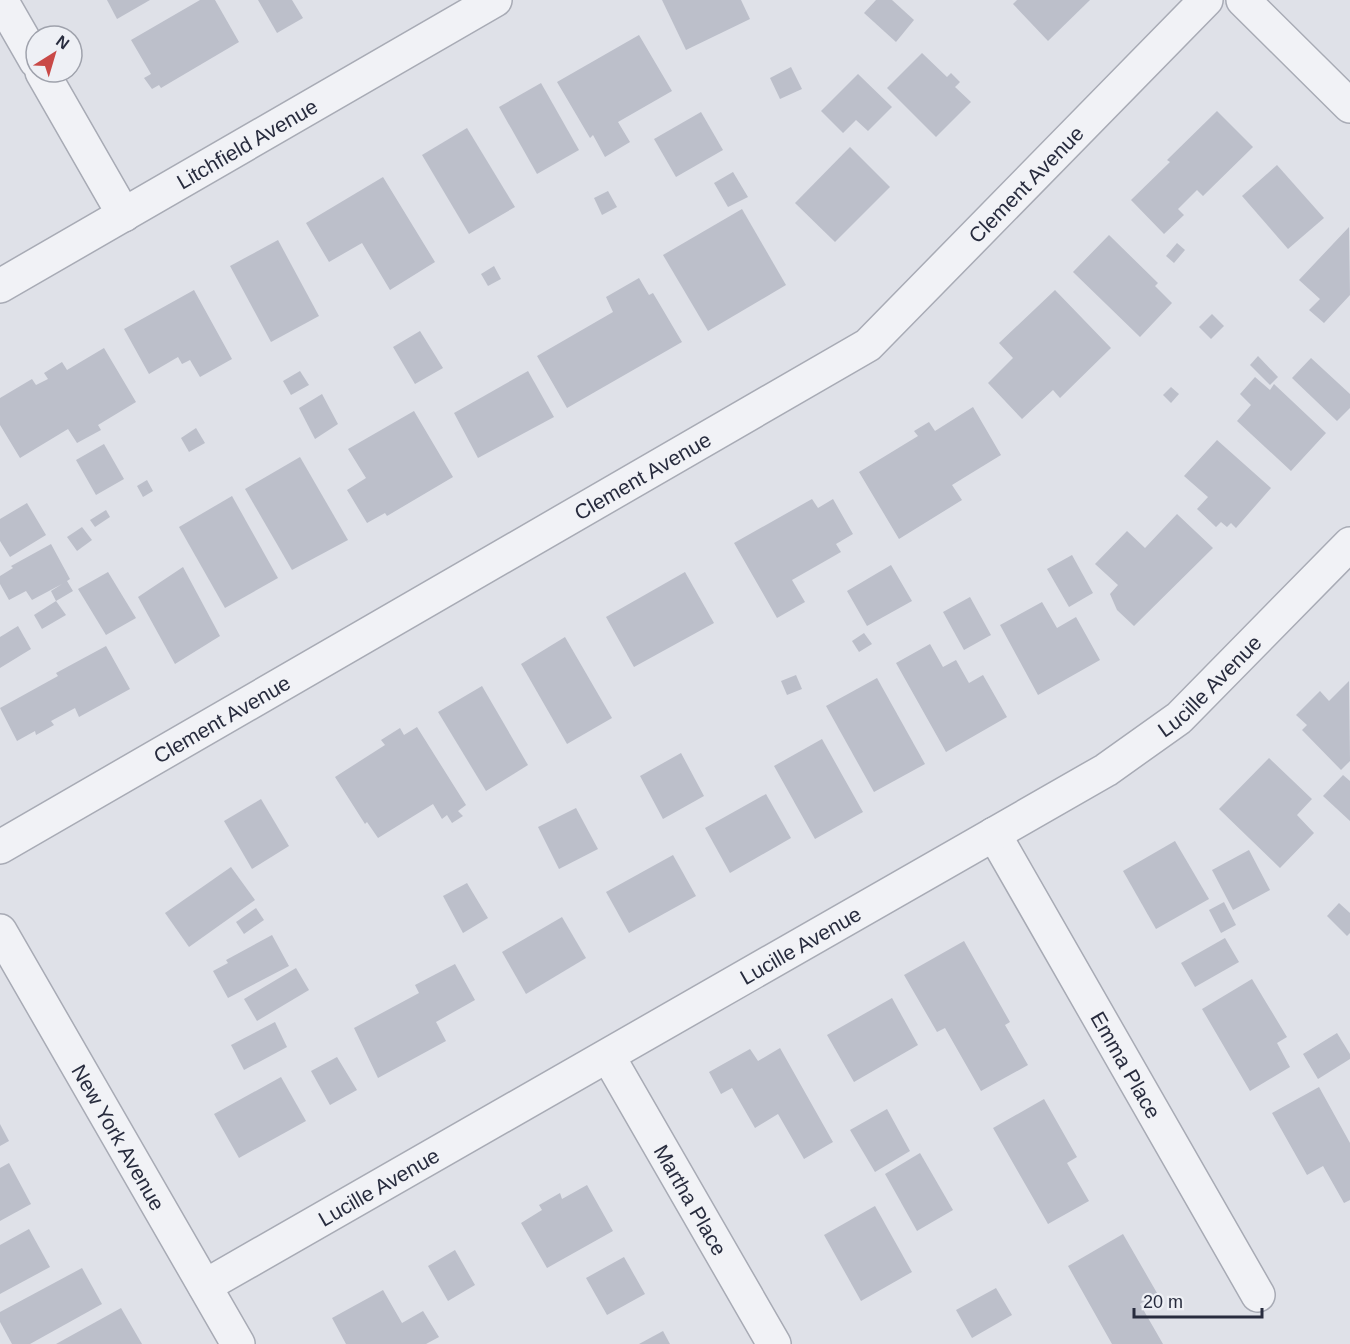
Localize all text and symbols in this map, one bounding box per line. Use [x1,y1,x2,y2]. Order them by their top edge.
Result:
north arrow [24,24,84,84]
text: N [53,32,72,53]
street label: Litchfield Avenue [172,94,321,193]
street label: Clement Avenue [964,121,1088,247]
street label: Clement Avenue [570,427,715,524]
street label: Lucille Avenue [1153,630,1265,741]
street label: Clement Avenue [149,670,294,767]
street label: Lucille Avenue [736,902,865,989]
street label: Emma Place [1087,1007,1166,1122]
street label: New York Avenue [68,1060,170,1214]
street label: Martha Place [650,1140,732,1259]
street label: Lucille Avenue [314,1143,443,1230]
scale bar [1134,1281,1262,1319]
text: 20 m [1143,1292,1183,1312]

